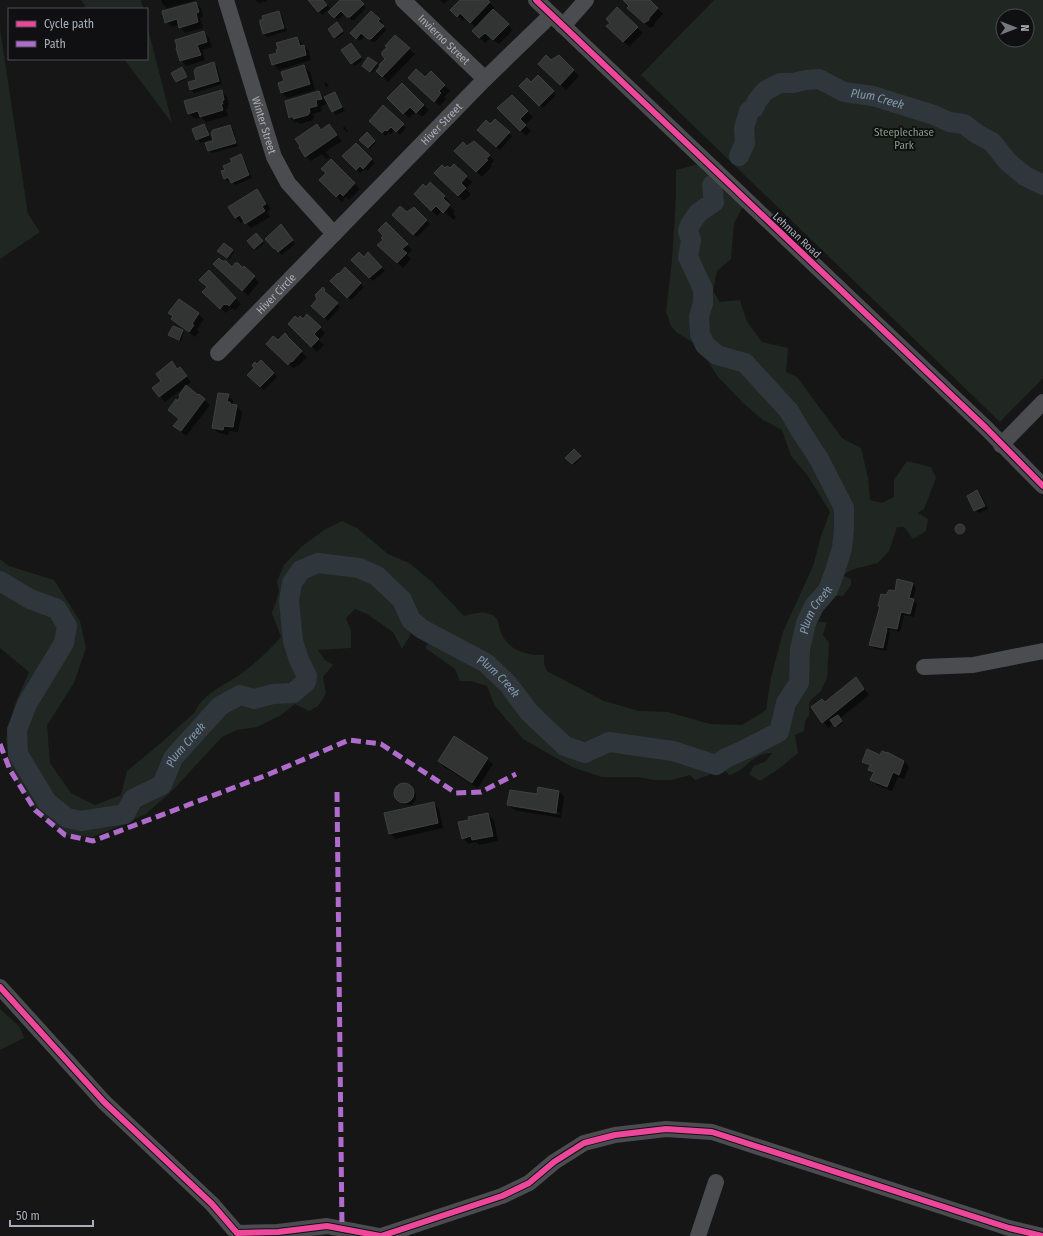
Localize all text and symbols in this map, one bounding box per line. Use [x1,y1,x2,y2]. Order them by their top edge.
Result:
legend [8,8,148,60]
north arrow [995,8,1035,48]
street label: Invierno Street [415,12,473,68]
text: Cycle path [44,17,94,31]
text: N [1018,25,1031,31]
text: Path [44,37,66,51]
water label: Plum Creek [850,86,906,112]
street label: Winter Street [249,95,279,156]
street label: Hiver Street [418,100,465,148]
park label: Steeplechase Park [874,126,934,152]
street label: Lehman Road [770,210,823,261]
street label: Hiver Circle [254,271,299,317]
water label: Plum Creek [797,585,836,635]
water label: Plum Creek [475,653,523,700]
water label: Plum Creek [163,720,209,769]
scale bar [10,1202,93,1228]
text: 50 m [16,1209,40,1223]

